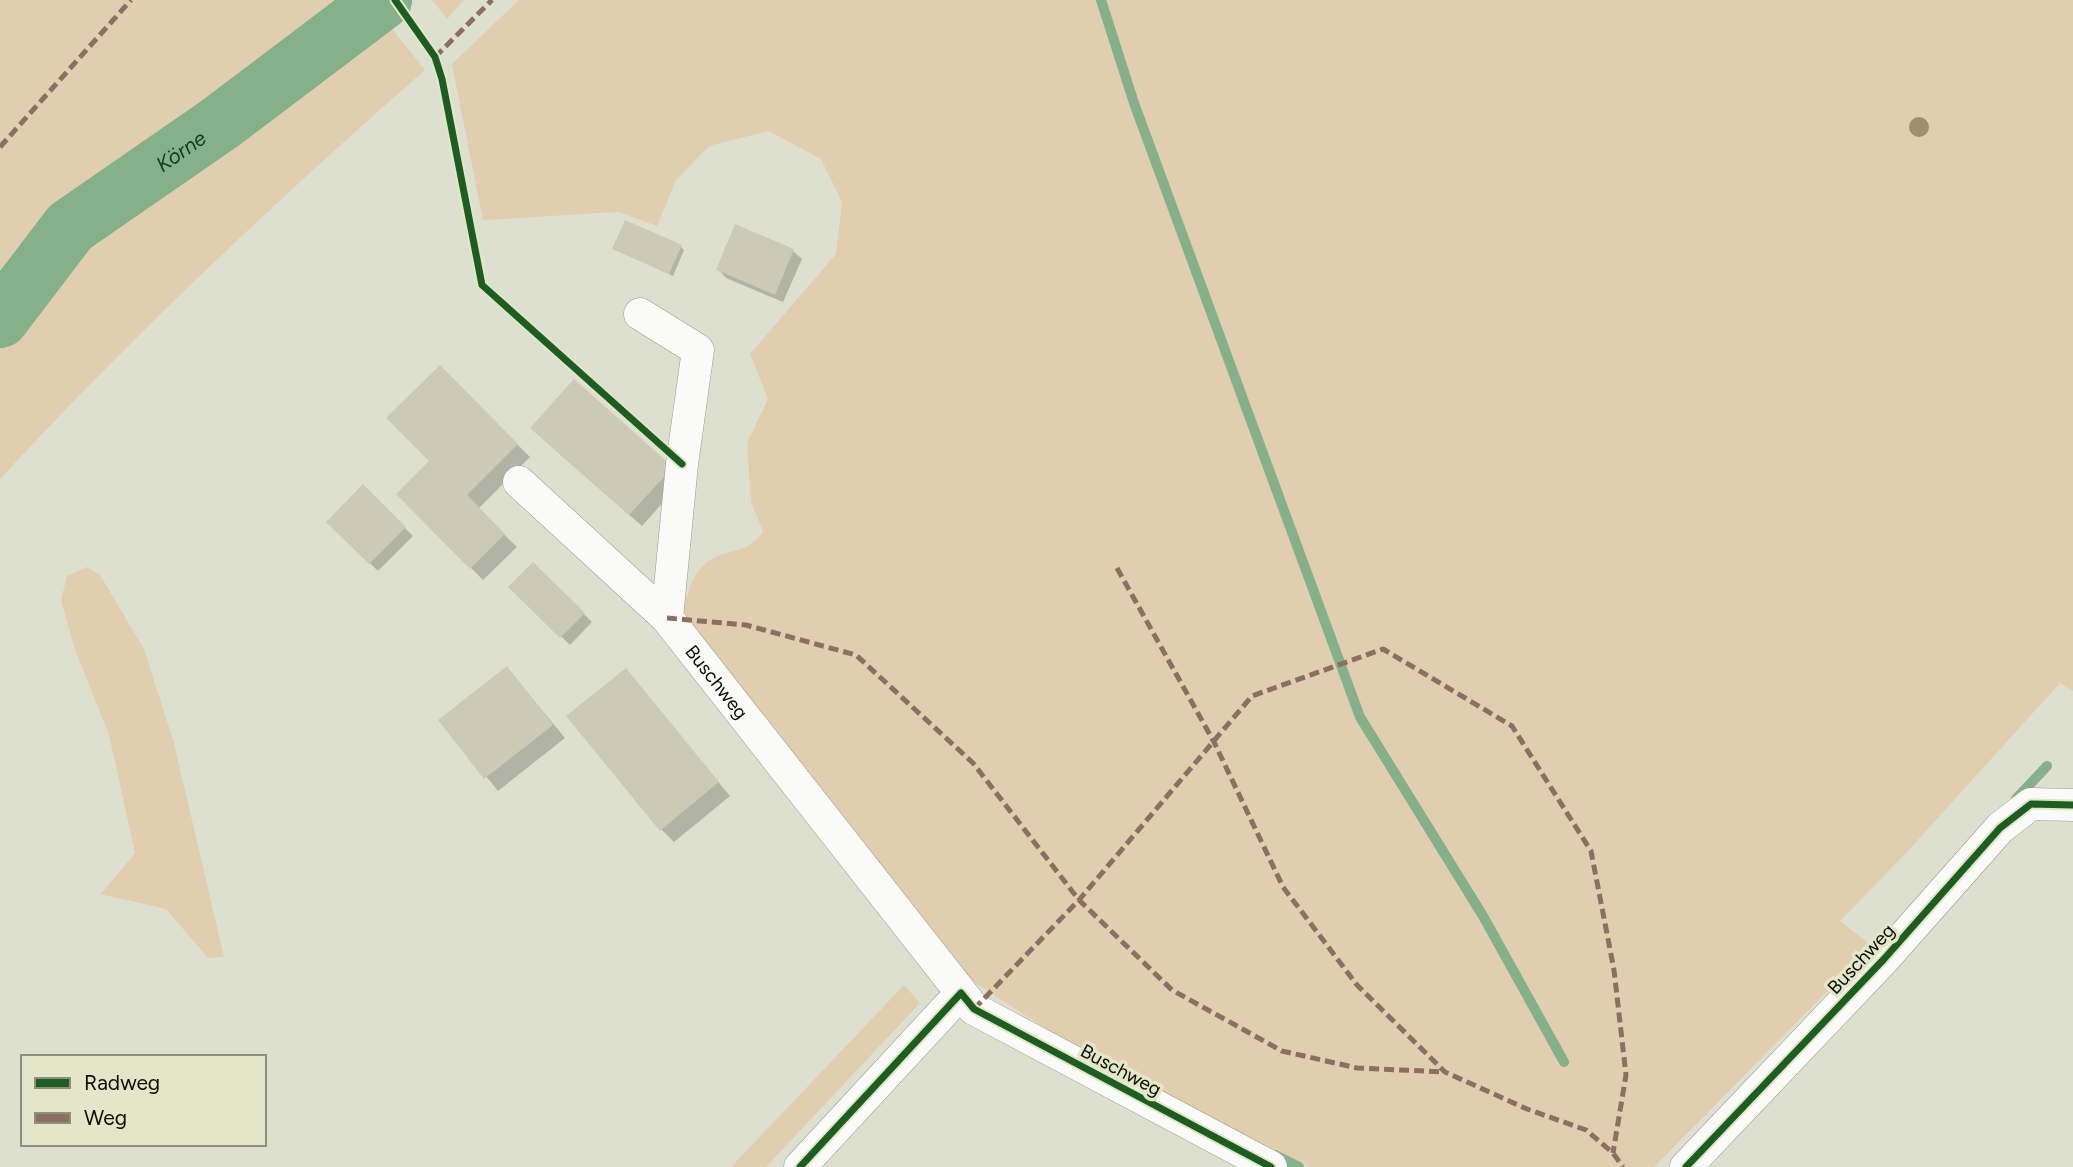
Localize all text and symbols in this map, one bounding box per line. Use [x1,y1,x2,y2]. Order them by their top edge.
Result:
water label: Körne [151,124,211,177]
street label: Buschweg [681,640,753,723]
street label: Buschweg [1823,919,1899,999]
street label: Buschweg [1077,1039,1165,1101]
legend [21,1055,266,1146]
text: Radweg [84,1070,160,1095]
text: Weg [84,1105,127,1130]

